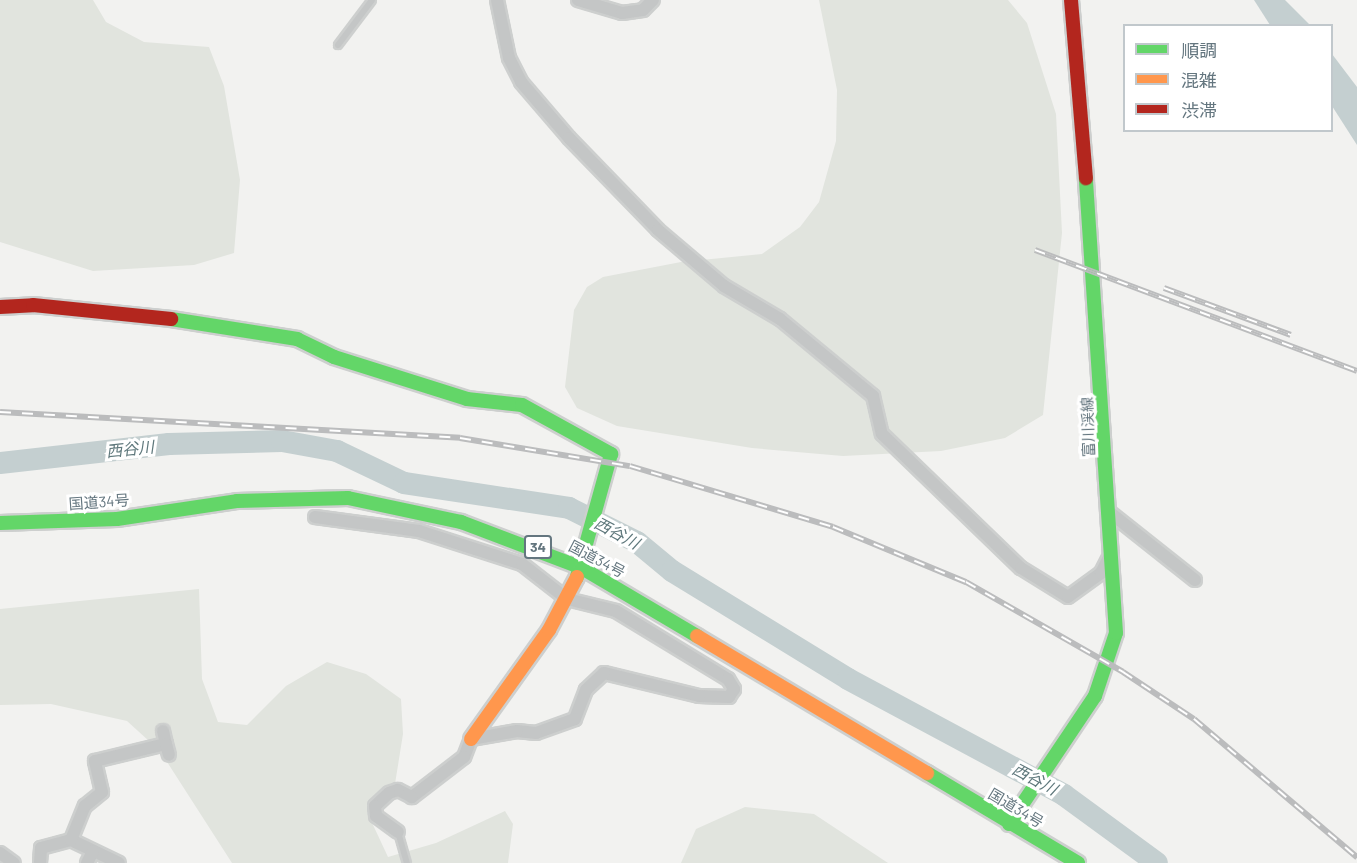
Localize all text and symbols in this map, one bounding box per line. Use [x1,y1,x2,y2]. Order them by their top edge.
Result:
legend [1123,24,1333,132]
text: 順調 [1181,39,1217,61]
text: 混雑 [1181,69,1217,91]
text: 渋滞 [1181,99,1217,121]
street label: 富川渓線 [1078,397,1098,457]
water label: 西谷川 [105,437,155,461]
street label: 国道34号 [68,491,130,513]
water label: 西谷川 [591,513,643,553]
road number: 34 [523,536,553,558]
street label: 国道34号 [566,537,628,581]
water label: 西谷川 [1009,759,1061,799]
street label: 国道34号 [985,785,1047,831]

